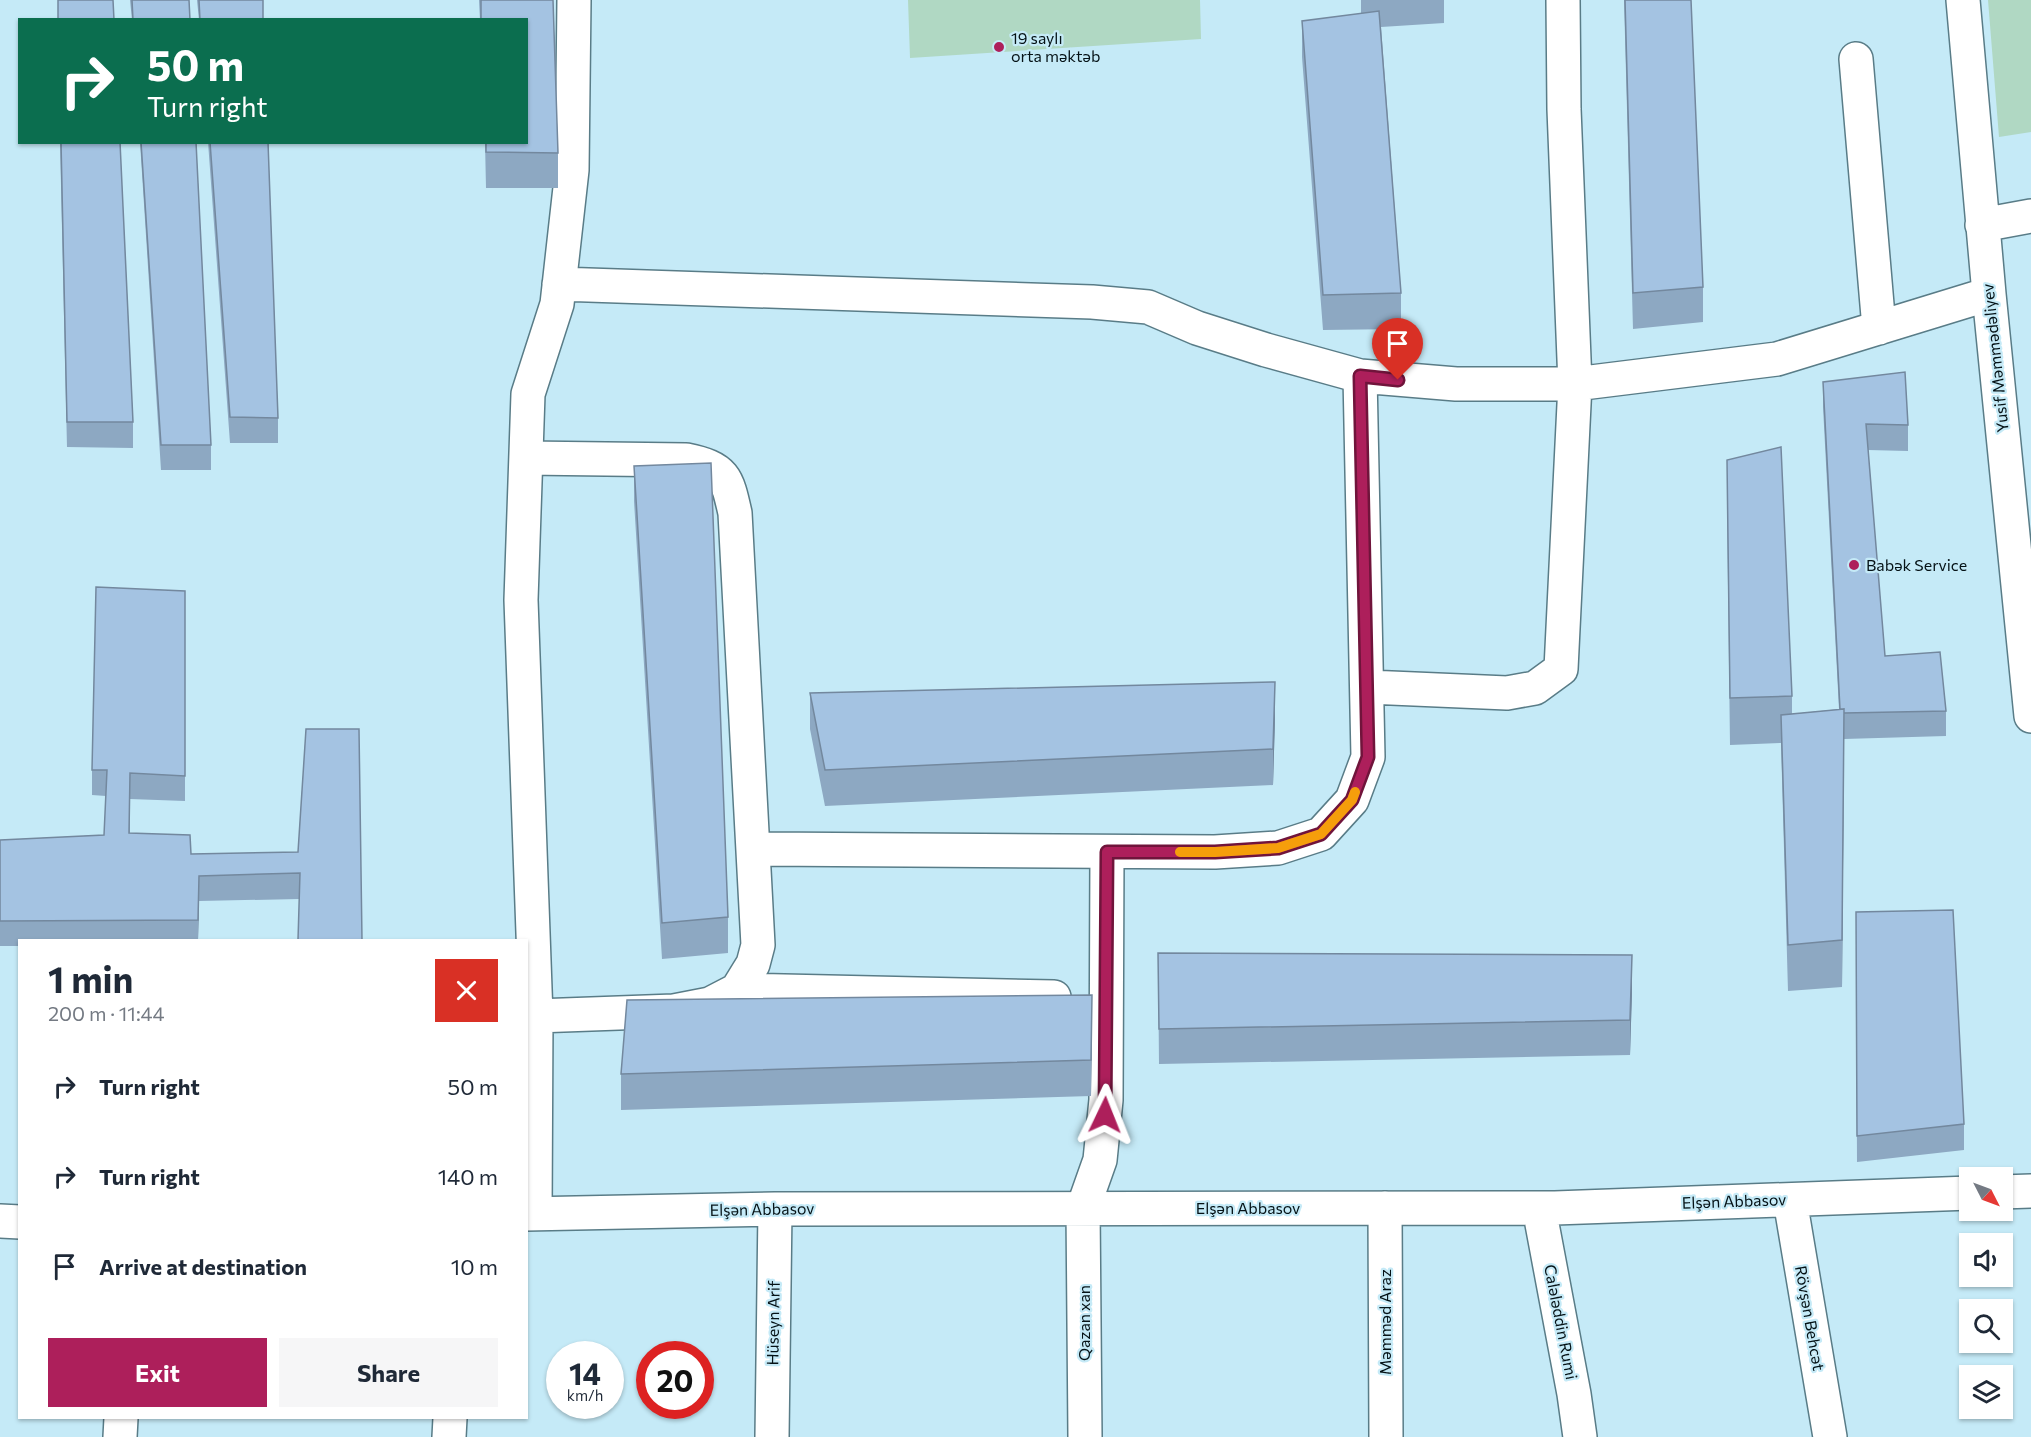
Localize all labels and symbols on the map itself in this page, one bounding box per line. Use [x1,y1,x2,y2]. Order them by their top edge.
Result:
place label: 19 saylı orta məktəb [1011,28,1100,65]
marker: 19 saylı orta məktəb [992,40,1006,54]
street label: Yusif Məmmədəliyev [1977,283,2012,433]
pin [1372,318,1423,380]
place label: Babək Service [1866,555,1967,574]
marker: Babək Service [1847,558,1861,572]
position arrow [1073,1083,1137,1147]
north arrow [1959,1167,2013,1221]
street label: Elşən Abbasov [1681,1189,1787,1212]
street label: Elşən Abbasov [710,1198,814,1219]
street label: Elşən Abbasov [1196,1198,1300,1217]
street label: Calələddin Rumi [1541,1263,1582,1381]
street label: Rövşən Behcət [1792,1264,1829,1372]
street label: Məmməd Araz [1375,1269,1394,1375]
street label: Hüseyn Arif [762,1280,783,1366]
street label: Qazan xan [1074,1285,1093,1361]
speed limit sign: 20 [636,1341,714,1419]

